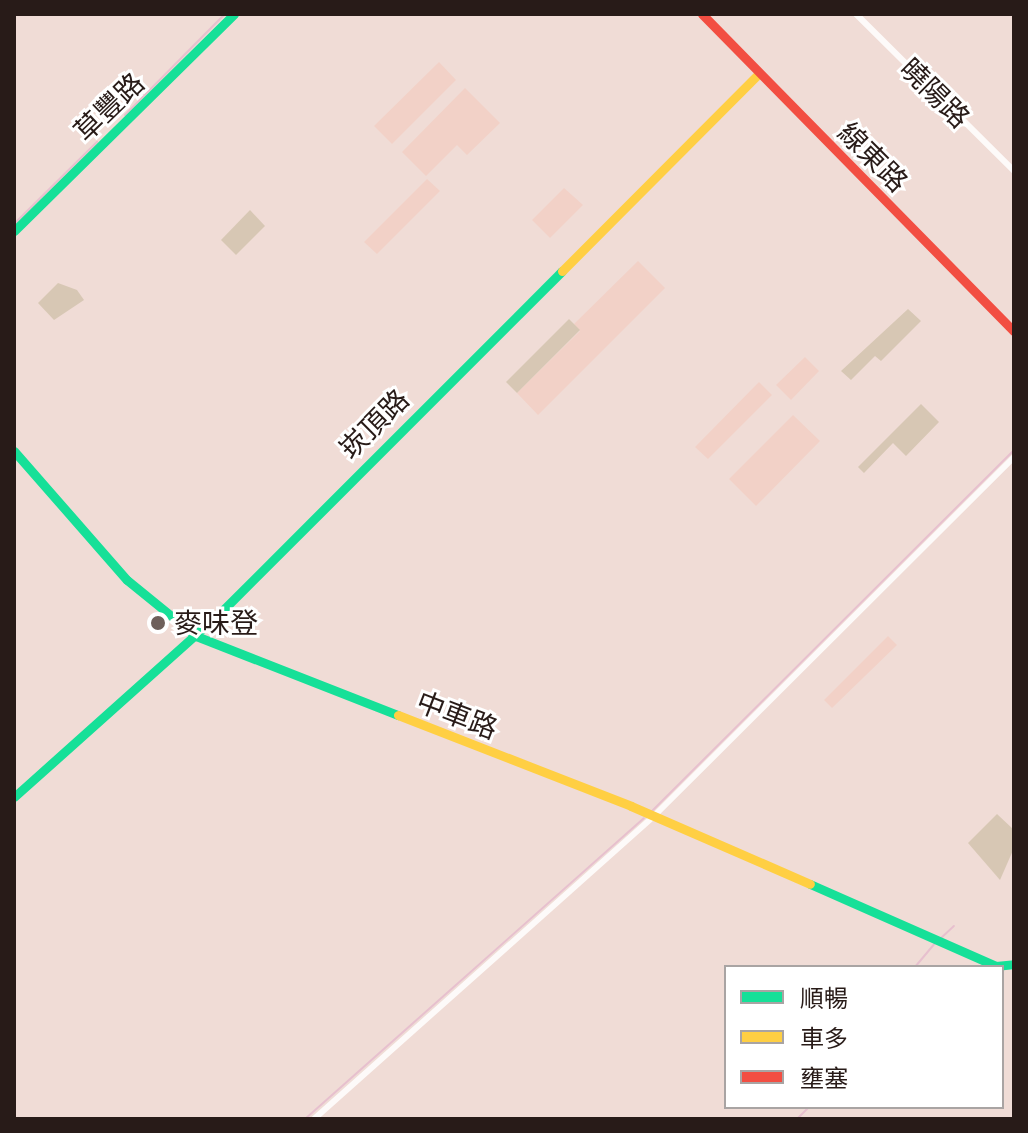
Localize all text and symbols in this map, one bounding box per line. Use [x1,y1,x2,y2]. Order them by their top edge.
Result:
street label: 曉陽路 [893,51,977,135]
street label: 草豐路 [67,66,151,148]
street label: 線東路 [831,115,915,199]
street label: 崁頂路 [332,382,416,466]
place label: 麥味登 [174,606,258,640]
marker: 麥味登 [149,614,167,632]
street label: 中車路 [412,684,502,746]
legend [724,965,1004,1109]
text: 順暢 [800,982,848,1015]
text: 車多 [800,1022,848,1055]
text: 壅塞 [800,1062,848,1095]

